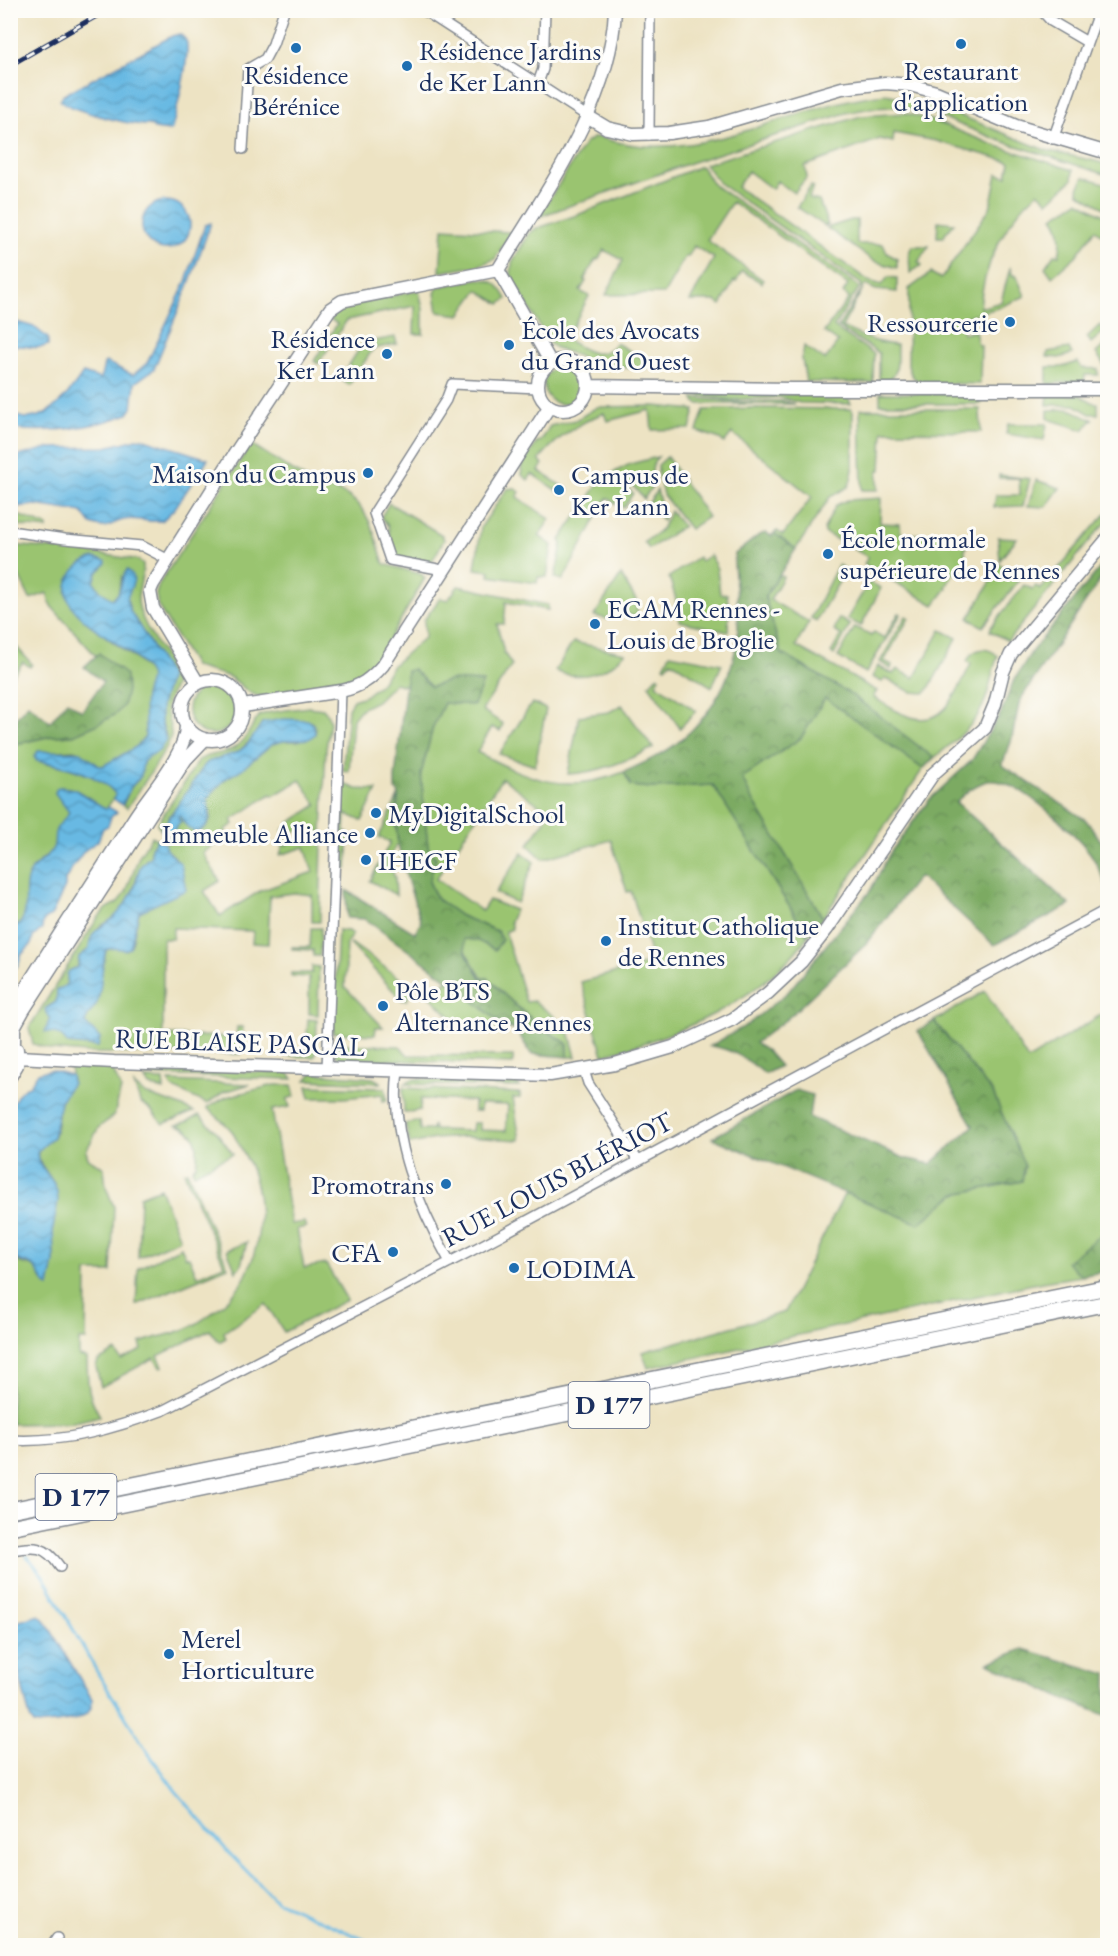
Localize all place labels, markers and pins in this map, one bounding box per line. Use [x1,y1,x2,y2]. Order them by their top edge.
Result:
place label: Résidence Jardins de Ker Lann [419,33,601,99]
marker: Restaurant d'application [954,37,968,51]
marker: Résidence Bérénice [289,41,303,55]
place label: Restaurant d'application [894,53,1028,119]
place label: Résidence Bérénice [244,57,348,123]
marker: Résidence Jardins de Ker Lann [400,59,414,73]
place label: Ressourcerie [867,305,998,340]
place label: École des Avocats du Grand Ouest [521,312,700,378]
marker: Ressourcerie [1003,315,1017,329]
place label: Résidence Ker Lann [270,321,375,387]
marker: École des Avocats du Grand Ouest [502,338,516,352]
marker: Résidence Ker Lann [380,347,394,361]
place label: Maison du Campus [152,456,356,491]
place label: Campus de Ker Lann [571,457,689,523]
marker: Maison du Campus [361,466,375,480]
marker: Campus de Ker Lann [552,483,566,497]
place label: École normale supérieure de Rennes [840,521,1060,587]
marker: École normale supérieure de Rennes [821,547,835,561]
place label: ECAM Rennes - Louis de Broglie [607,591,780,657]
marker: ECAM Rennes - Louis de Broglie [588,617,602,631]
place label: MyDigitalSchool [388,796,564,831]
marker: MyDigitalSchool [369,806,383,820]
place label: Immeuble Alliance [162,816,358,851]
marker: Immeuble Alliance [363,826,377,840]
place label: IHECF [378,843,457,878]
marker: IHECF [359,853,373,867]
place label: Institut Catholique de Rennes [618,908,819,974]
marker: Institut Catholique de Rennes [599,934,613,948]
place label: Pôle BTS Alternance Rennes [394,973,591,1039]
marker: Pôle BTS Alternance Rennes [376,999,390,1013]
place label: Promotrans [311,1167,434,1202]
marker: Promotrans [439,1177,453,1191]
place label: CFA [331,1235,381,1270]
marker: CFA [386,1245,400,1259]
place label: LODIMA [526,1251,635,1286]
marker: LODIMA [507,1261,521,1275]
place label: Merel Horticulture [181,1621,314,1687]
marker: Merel Horticulture [162,1647,176,1661]

